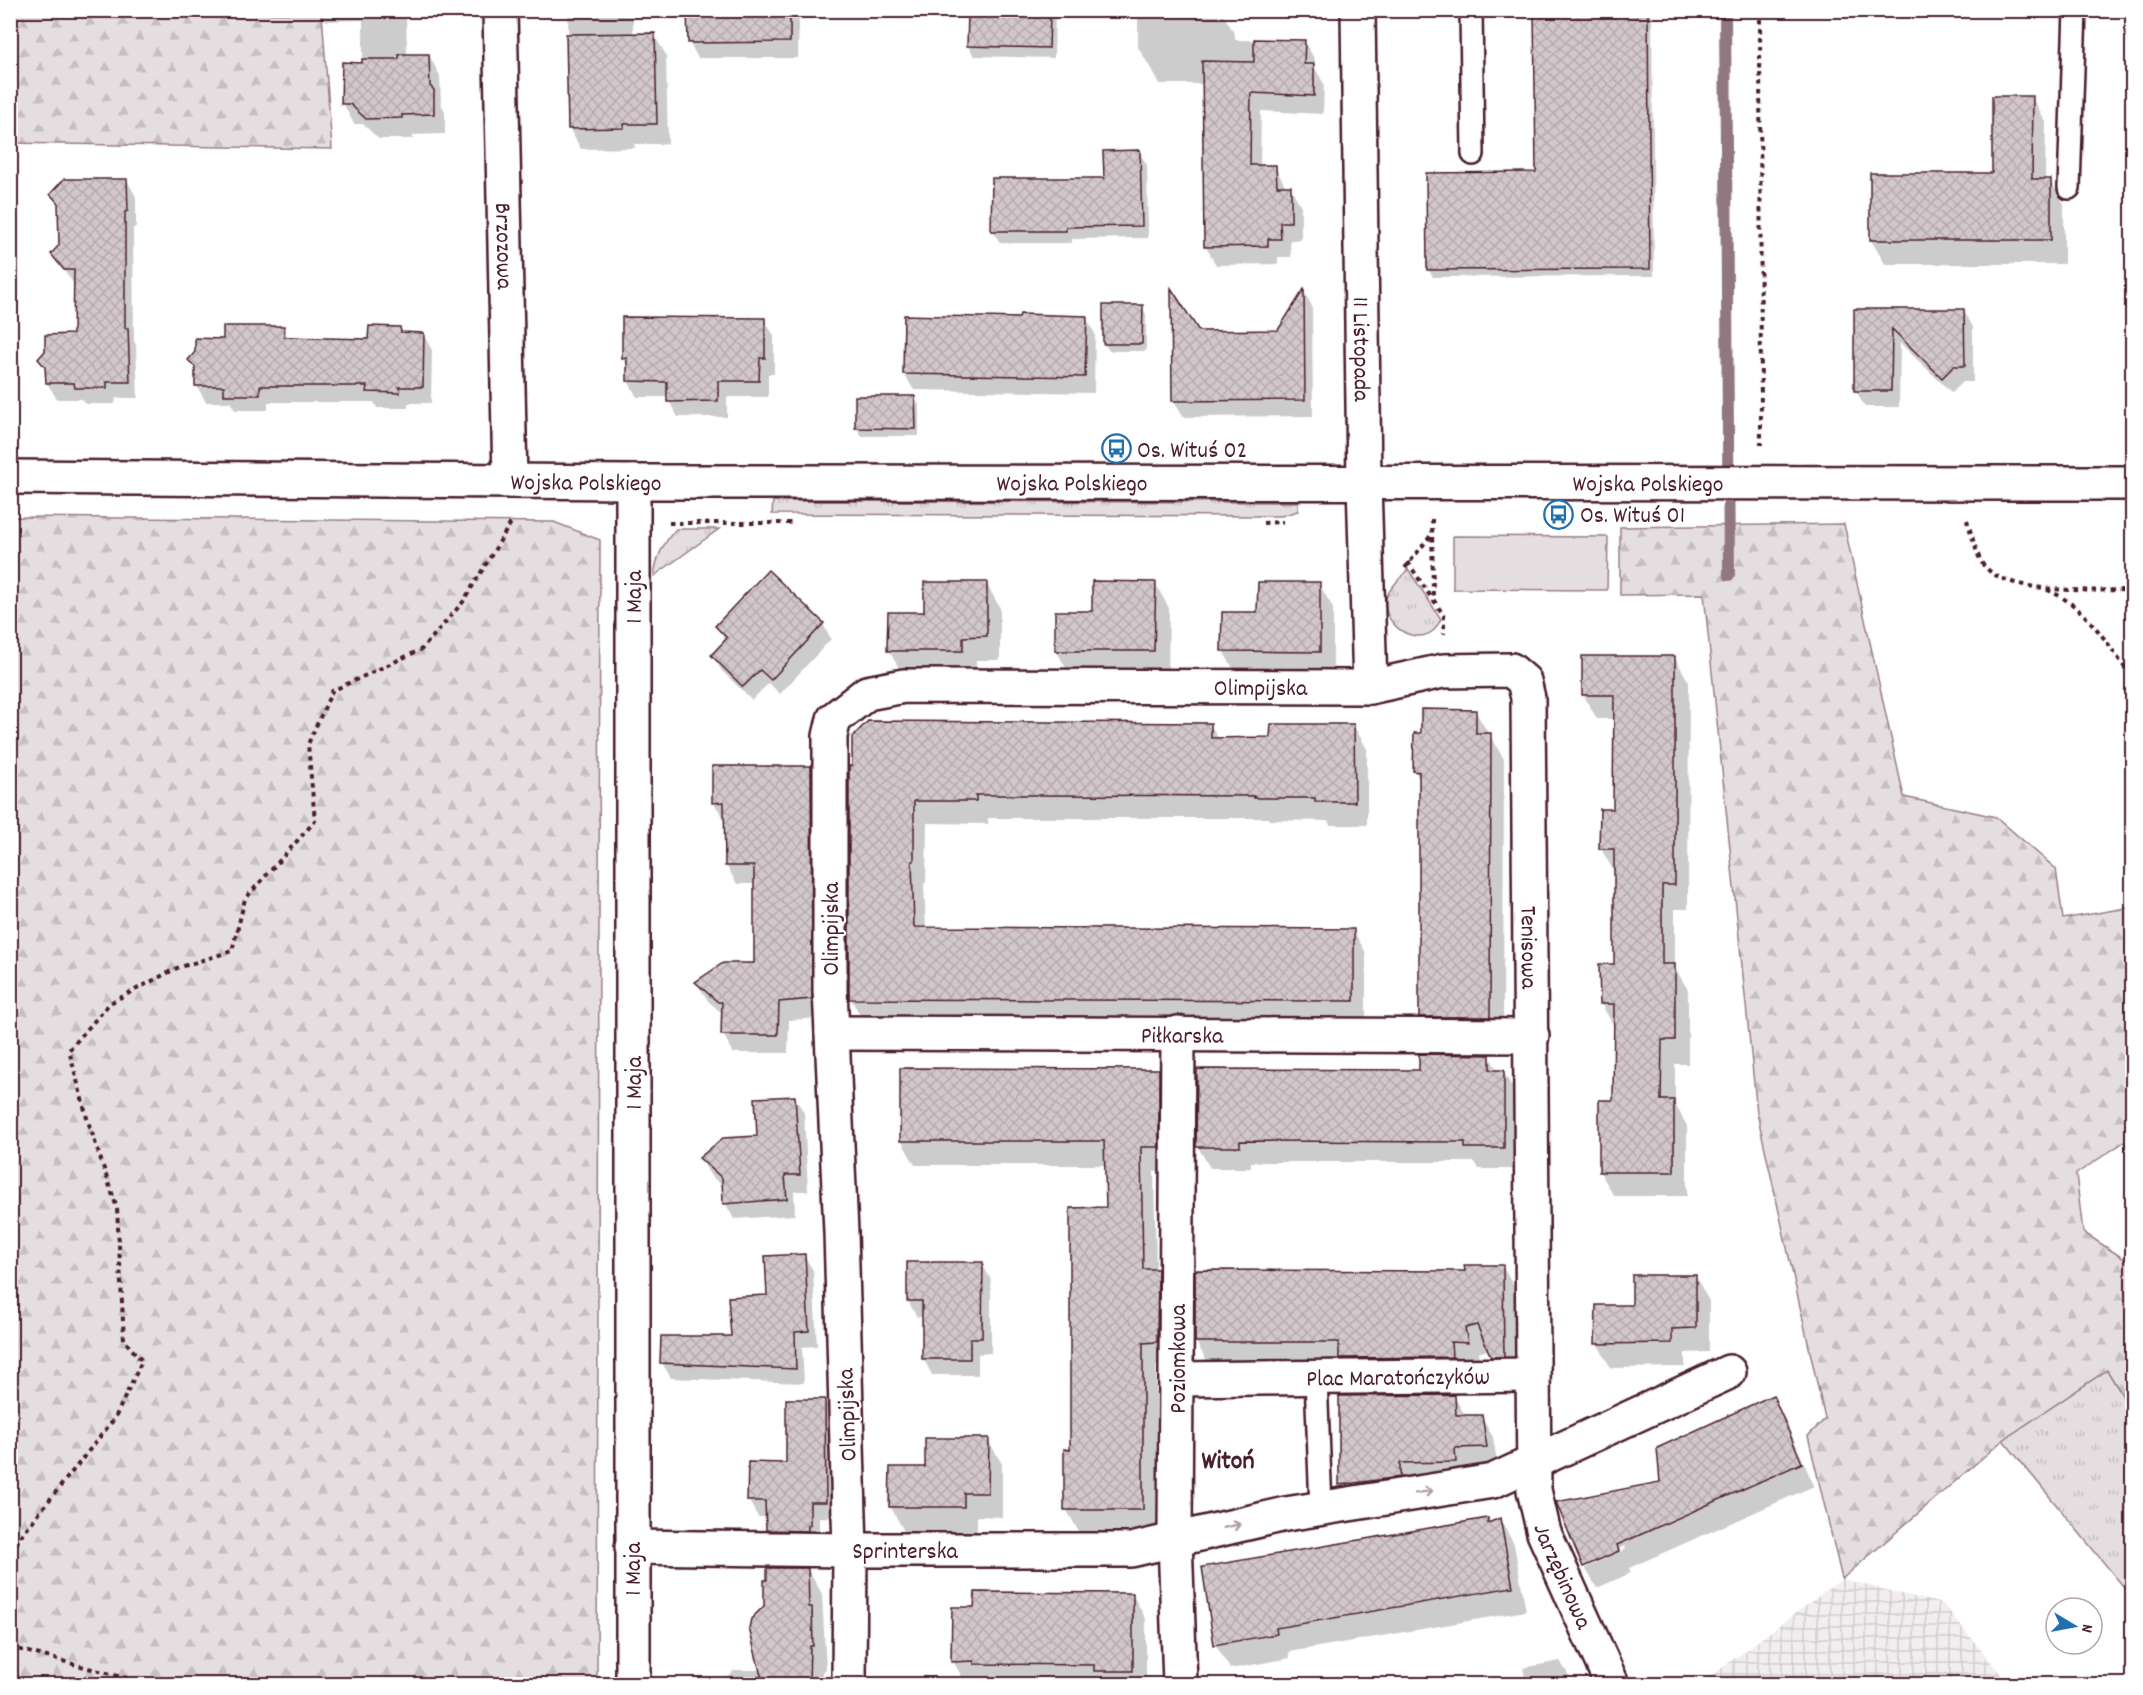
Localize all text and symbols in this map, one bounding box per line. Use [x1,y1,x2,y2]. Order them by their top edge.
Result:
street label: Brzozowa [484,202,520,290]
street label: 11 Listopada [1342,296,1377,402]
bus stop icon: Os. Wituś 02 [1100,433,1132,465]
place label: Os. Wituś 02 [1137,435,1247,469]
street label: Wojska Polskiego [510,467,661,502]
street label: Wojska Polskiego [997,468,1147,502]
street label: Wojska Polskiego [1573,469,1723,503]
bus stop icon: Os. Wituś 01 [1543,498,1575,530]
place label: Os. Wituś 01 [1580,500,1685,534]
street label: 1 Maja [619,569,653,624]
street label: Olimpijska [1214,673,1308,707]
street label: Olimpijska [816,882,850,976]
street label: Tenisowa [1510,906,1544,990]
street label: Piłkarska [1141,1020,1224,1055]
street label: 1 Maja [619,1055,653,1110]
street label: Poziomkowa [1163,1304,1197,1414]
street label: Plac Maratończyków [1306,1361,1490,1398]
street label: Olimpijska [830,1367,868,1462]
district label: Witoń [1202,1444,1254,1481]
one-way arrow [1414,1486,1434,1497]
one-way arrow [1222,1520,1242,1531]
street label: Jarzębinowa [1523,1521,1599,1636]
street label: Sprinterska [852,1536,959,1570]
street label: 1 Maja [618,1541,652,1596]
north arrow [2044,1596,2104,1656]
text: N [2074,1622,2098,1634]

